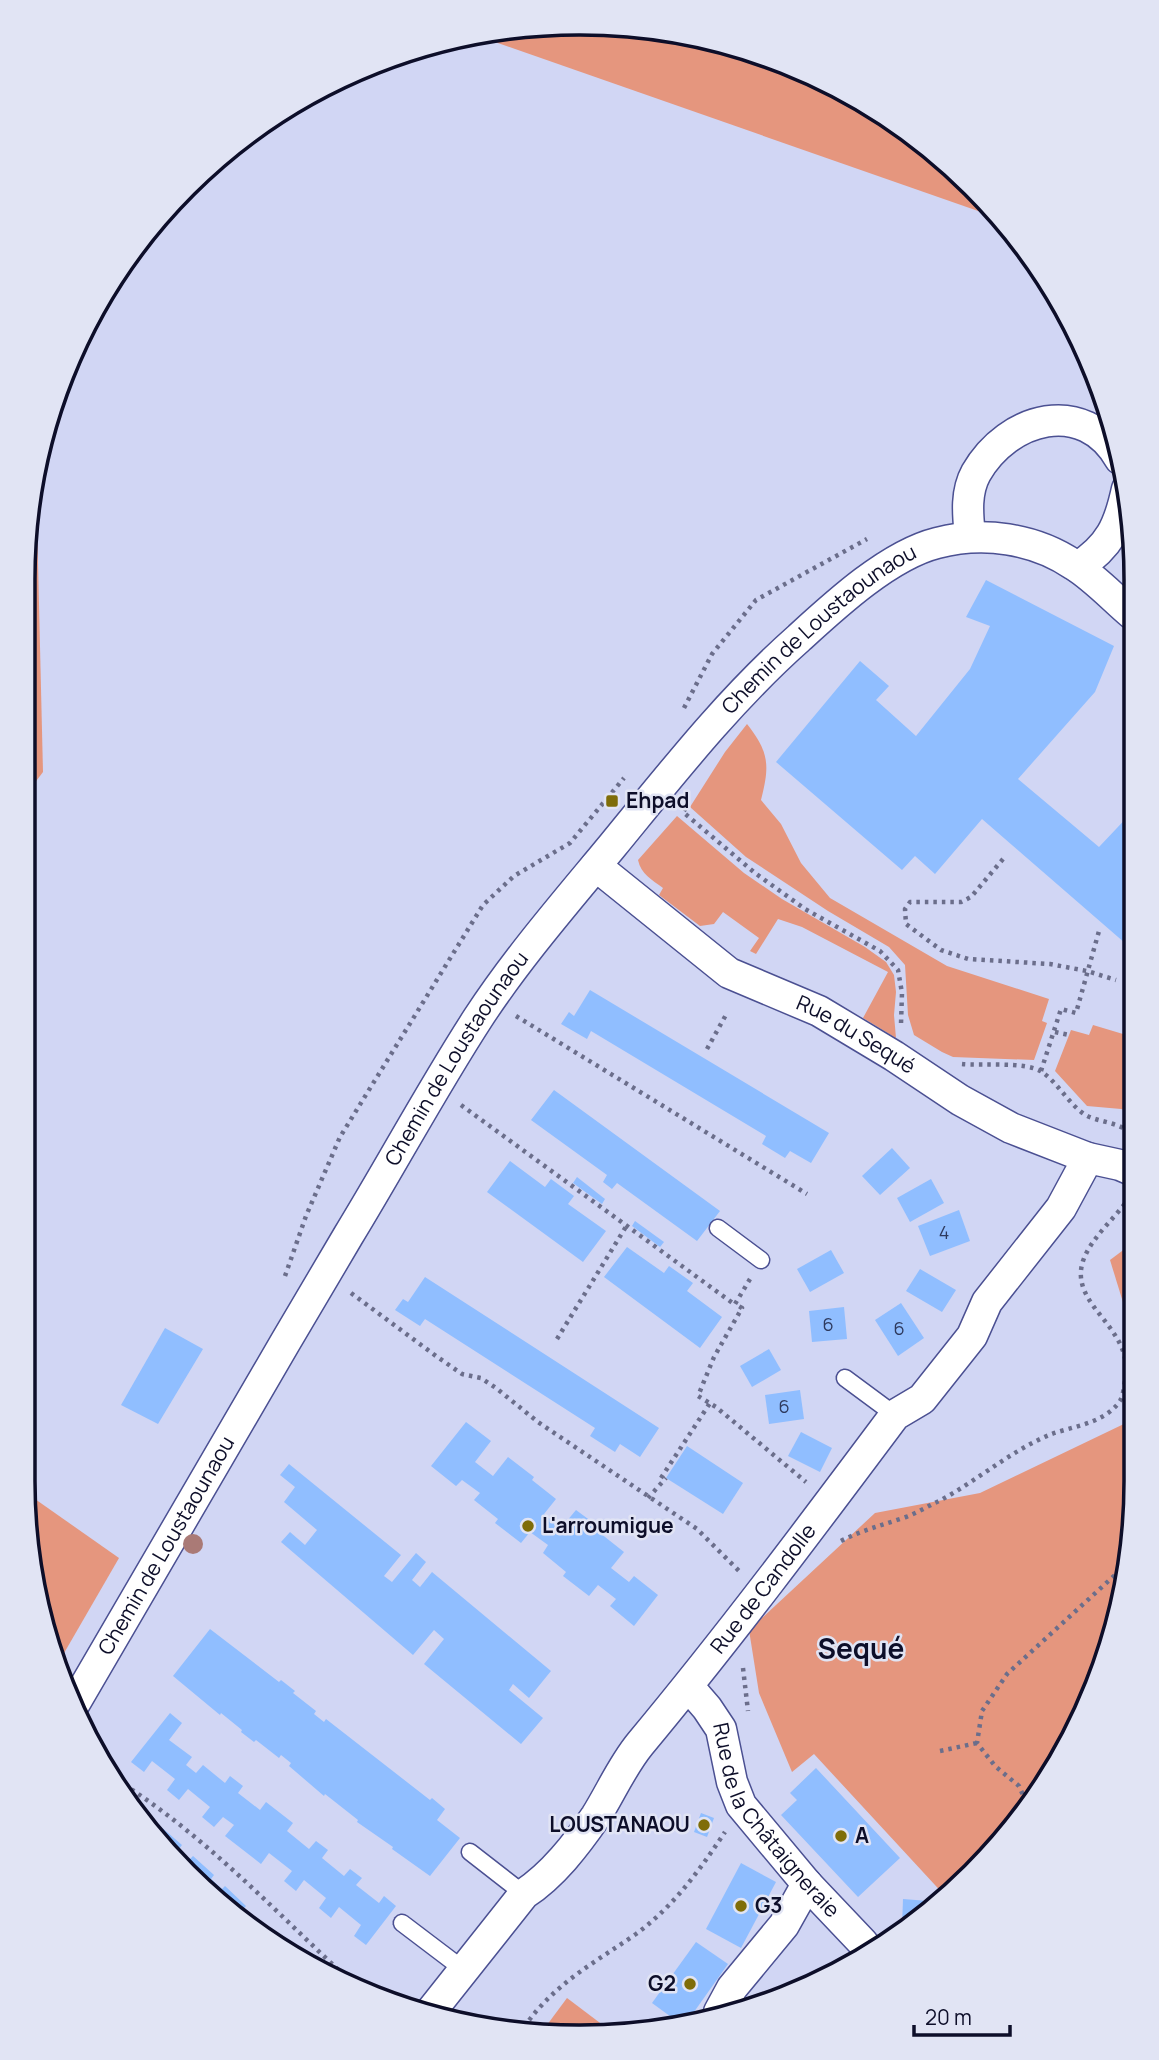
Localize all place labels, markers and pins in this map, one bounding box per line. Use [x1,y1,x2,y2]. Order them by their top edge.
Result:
place label: Ehpad [626,786,689,814]
marker: Ehpad [604,793,620,809]
place label: L'arroumigue [542,1511,674,1539]
marker: L'arroumigue [520,1518,536,1534]
place label: LOUSTANAOU [549,1810,690,1838]
marker: LOUSTANAOU [696,1817,712,1833]
place label: A [855,1821,869,1849]
marker: A [833,1828,849,1844]
place label: G3 [755,1891,783,1919]
marker: G3 [733,1898,749,1914]
place label: G2 [648,1969,676,1997]
marker: G2 [682,1976,698,1992]

